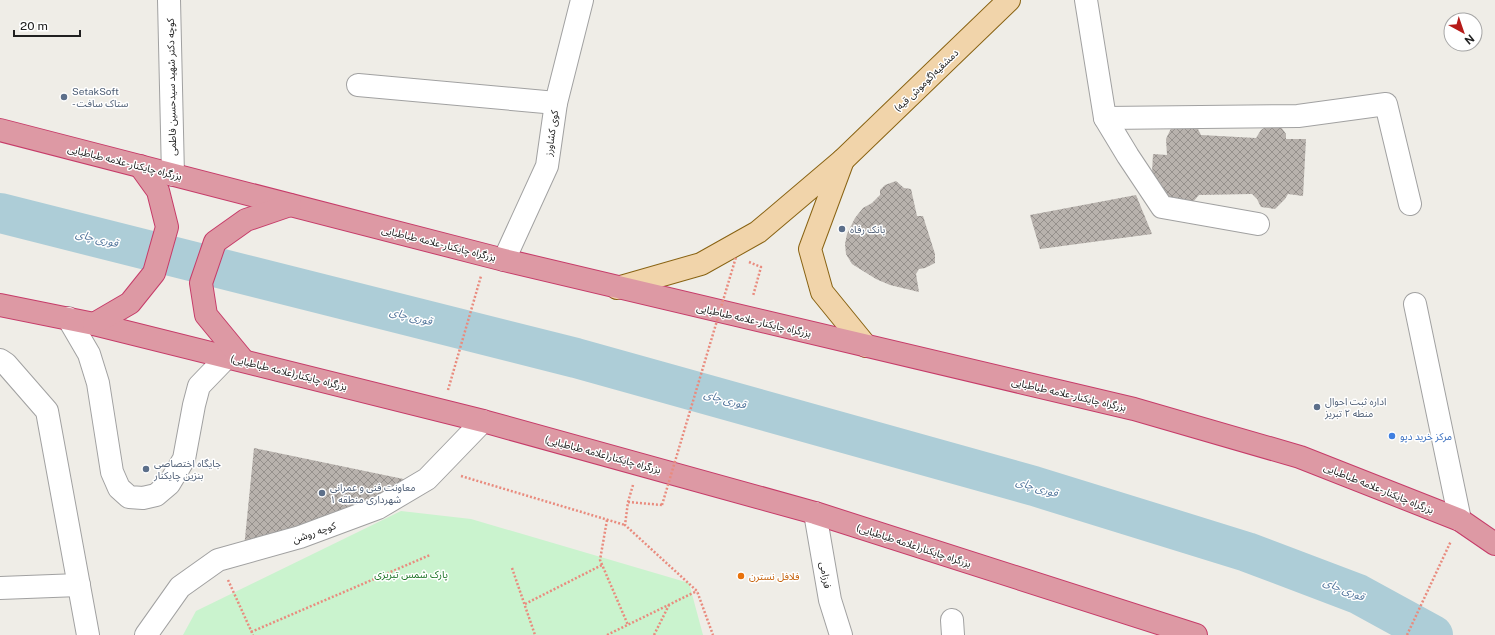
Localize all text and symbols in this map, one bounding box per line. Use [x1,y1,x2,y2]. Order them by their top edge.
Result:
scale bar [14,12,80,38]
north arrow [1443,12,1483,52]
street label: کوچه دکتر شهید سیدحسین فاطمی [164,17,179,156]
text: 20 m [20,19,48,33]
text: N [1462,32,1477,47]
street label: دمشقیه(گوموش قیه) [891,46,961,114]
place label: SetakSoft - ستاک سافت [72,85,129,109]
marker: SetakSoft - ستاک سافت [59,92,69,102]
street label: کوی کشاورز [542,108,561,158]
street label: بزرگراه چایکنار-علامه طباطبایی [66,142,184,183]
street label: بزرگراه چایکنار-علامه طباطبایی [380,223,498,264]
place label: بانک رفاه [850,223,886,236]
marker: بانک رفاه [837,224,847,234]
water label: قوری چای [74,227,120,251]
street label: بزرگراه چایکنار-علامه طباطبایی [695,301,813,340]
water label: قوری چای [388,305,434,329]
street label: بزرگراه چایکنار(علامه طباطبایی) [229,352,349,393]
street label: بزرگراه چایکنار-علامه طباطبایی [1010,375,1128,414]
water label: قوری چای [702,387,748,413]
place label: اداره ثبت احوال منطه ۲ تبریز [1324,395,1386,420]
marker: اداره ثبت احوال منطه ۲ تبریز [1312,402,1322,412]
place label: مرکز خرید دپو [1400,430,1452,443]
marker: مرکز خرید دپو [1387,431,1397,441]
street label: بزرگراه چایکنار(علامه طباطبایی) [543,433,663,476]
place label: جایگاه اختصاصی بنزین چایکنار [153,457,221,482]
street label: بزرگراه چایکنار-علامه طباطبایی [1322,460,1436,517]
marker: جایگاه اختصاصی بنزین چایکنار [141,464,151,474]
water label: قوری چای [1014,475,1060,501]
place label: معاونت فنی و عمرانی شهرداری منطقه ۱ [330,481,415,506]
marker: معاونت فنی و عمرانی شهرداری منطقه ۱ [317,488,327,498]
street label: کوچه روشن [291,519,339,546]
street label: بزرگراه چایکنار(علامه طباطبایی) [855,521,973,570]
street label: فرزامی [817,561,834,590]
park label: پارک شمس تبریزی [374,568,448,581]
place label: فلافل نسترن [749,570,800,583]
marker: فلافل نسترن [736,571,746,581]
water label: قوری چای [1321,575,1367,605]

